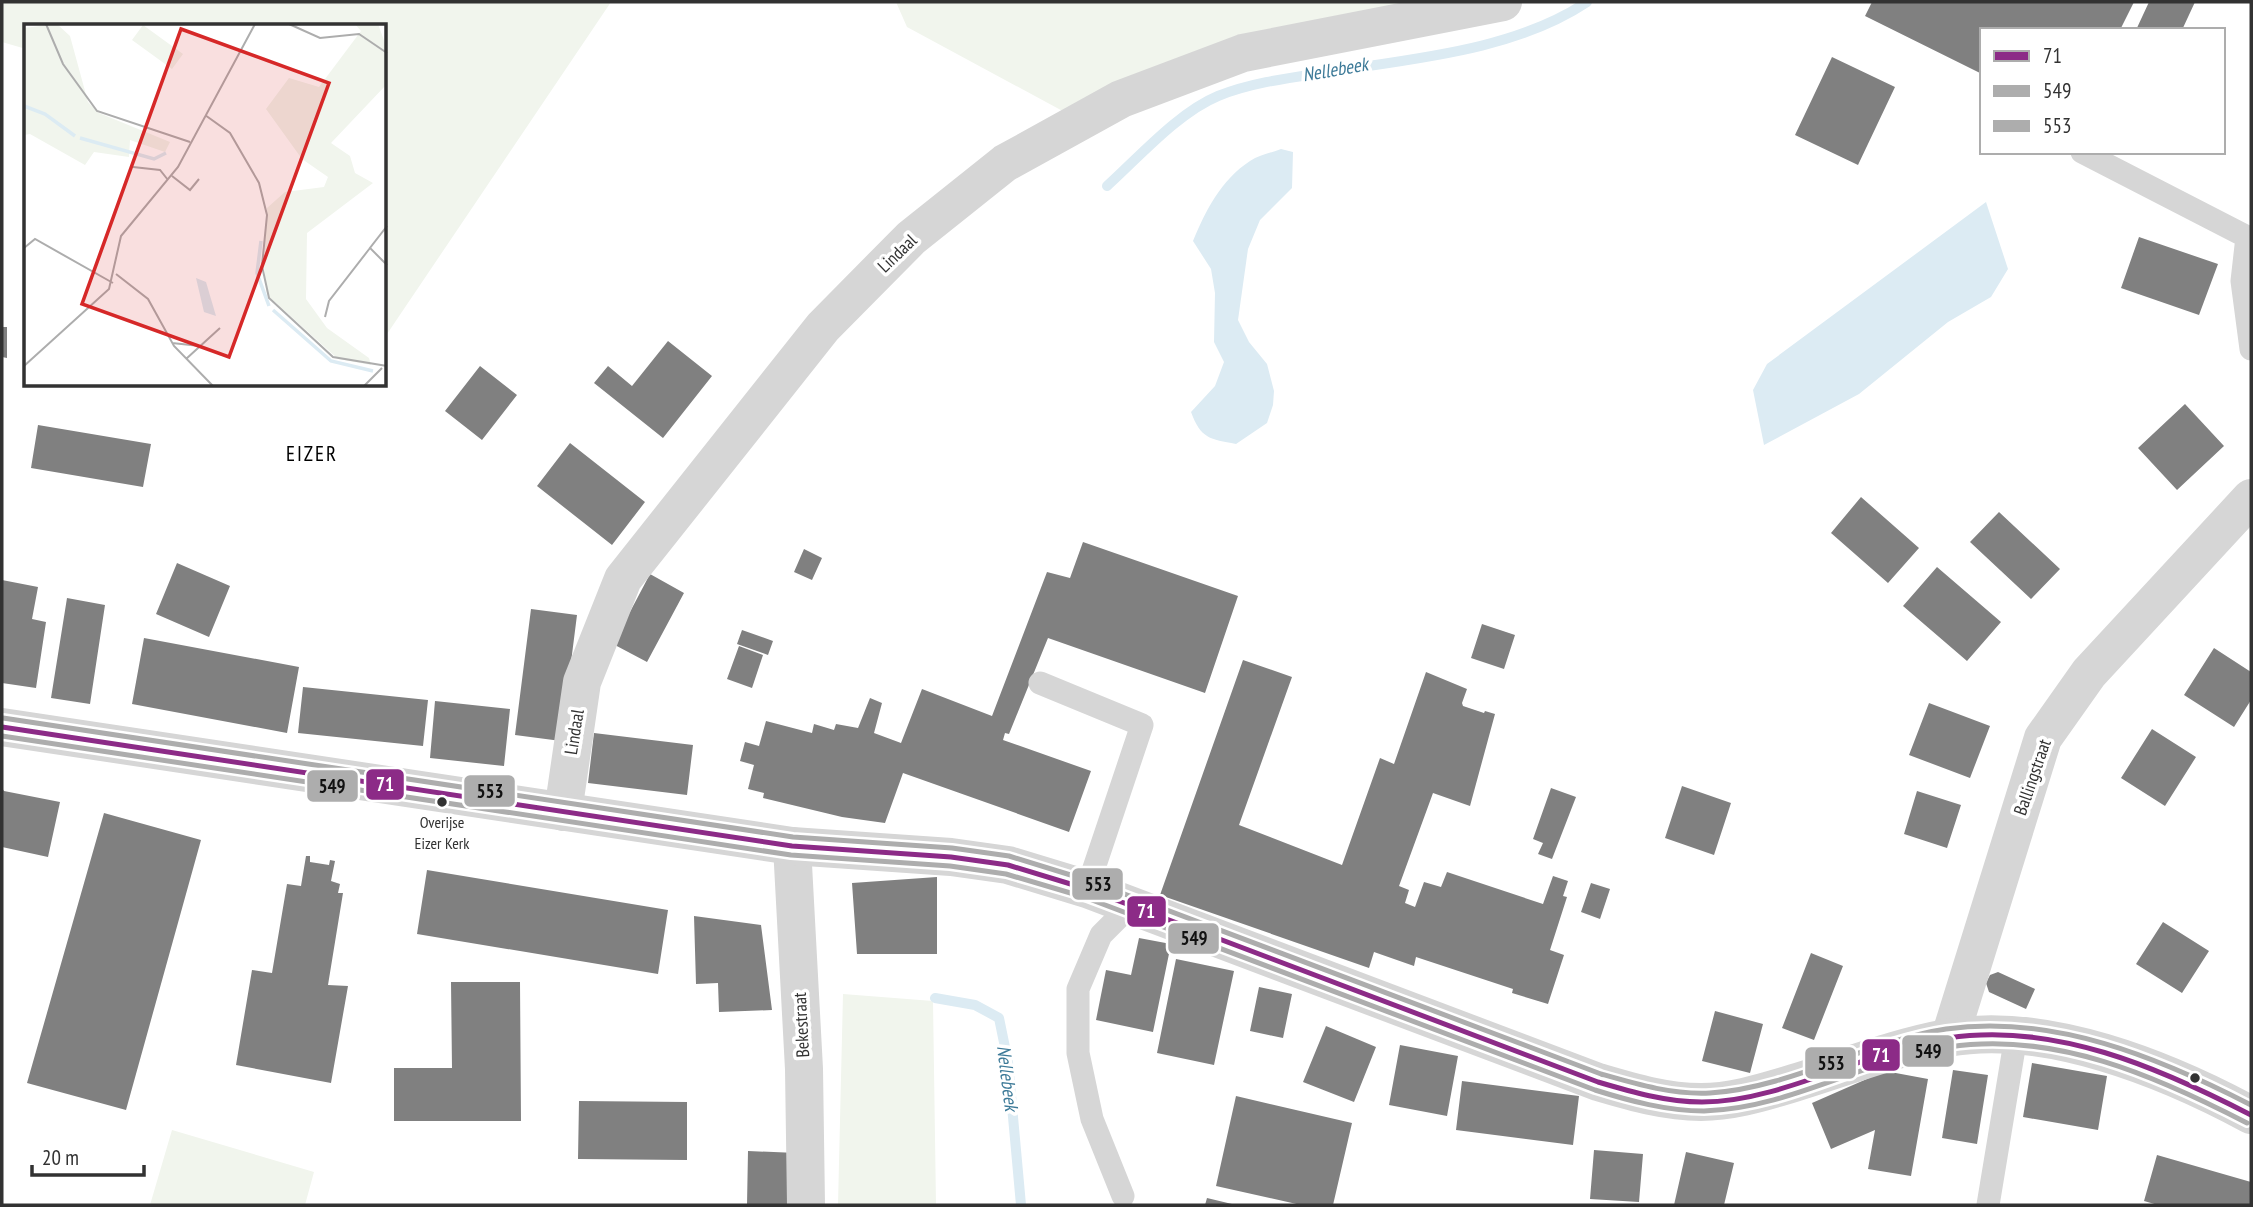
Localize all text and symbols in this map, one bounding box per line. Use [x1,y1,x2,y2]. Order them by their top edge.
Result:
inset map [24,24,387,387]
legend [1980,28,2225,154]
text: 71 [2043,42,2062,69]
water label: Nellebeek [1300,51,1372,87]
text: 549 [2043,77,2071,104]
text: 553 [2043,112,2071,139]
street label: Lindaal [873,228,922,277]
district label: EIZER [286,440,338,467]
street label: Lindaal [559,707,589,756]
street label: Ballingstraat [2008,736,2056,818]
line badge: 71 [365,768,405,801]
line badge: 549 [306,769,359,803]
text: 71 [376,772,394,796]
text: 549 [318,774,346,798]
line badge: 553 [463,774,516,808]
text: 553 [476,779,504,803]
marker: Overijse Eizer Kerk [435,795,449,809]
place label: Overijse Eizer Kerk [415,812,470,853]
line badge: 553 [1071,867,1124,901]
text: 553 [1084,872,1112,896]
line badge: 71 [1126,895,1167,928]
text: 71 [1137,899,1155,923]
line badge: 549 [1167,922,1220,955]
text: 549 [1180,926,1208,950]
street label: Bekestraat [788,992,814,1058]
line badge: 549 [1901,1034,1955,1068]
line badge: 71 [1861,1038,1901,1072]
text: 549 [1914,1039,1942,1063]
text: 71 [1872,1043,1890,1067]
water label: Nellebeek [992,1044,1024,1115]
line badge: 553 [1804,1046,1857,1080]
text: 553 [1817,1051,1845,1075]
unlabelled marker [2188,1071,2202,1085]
scale bar [32,1134,144,1178]
text: 20 m [42,1144,79,1171]

